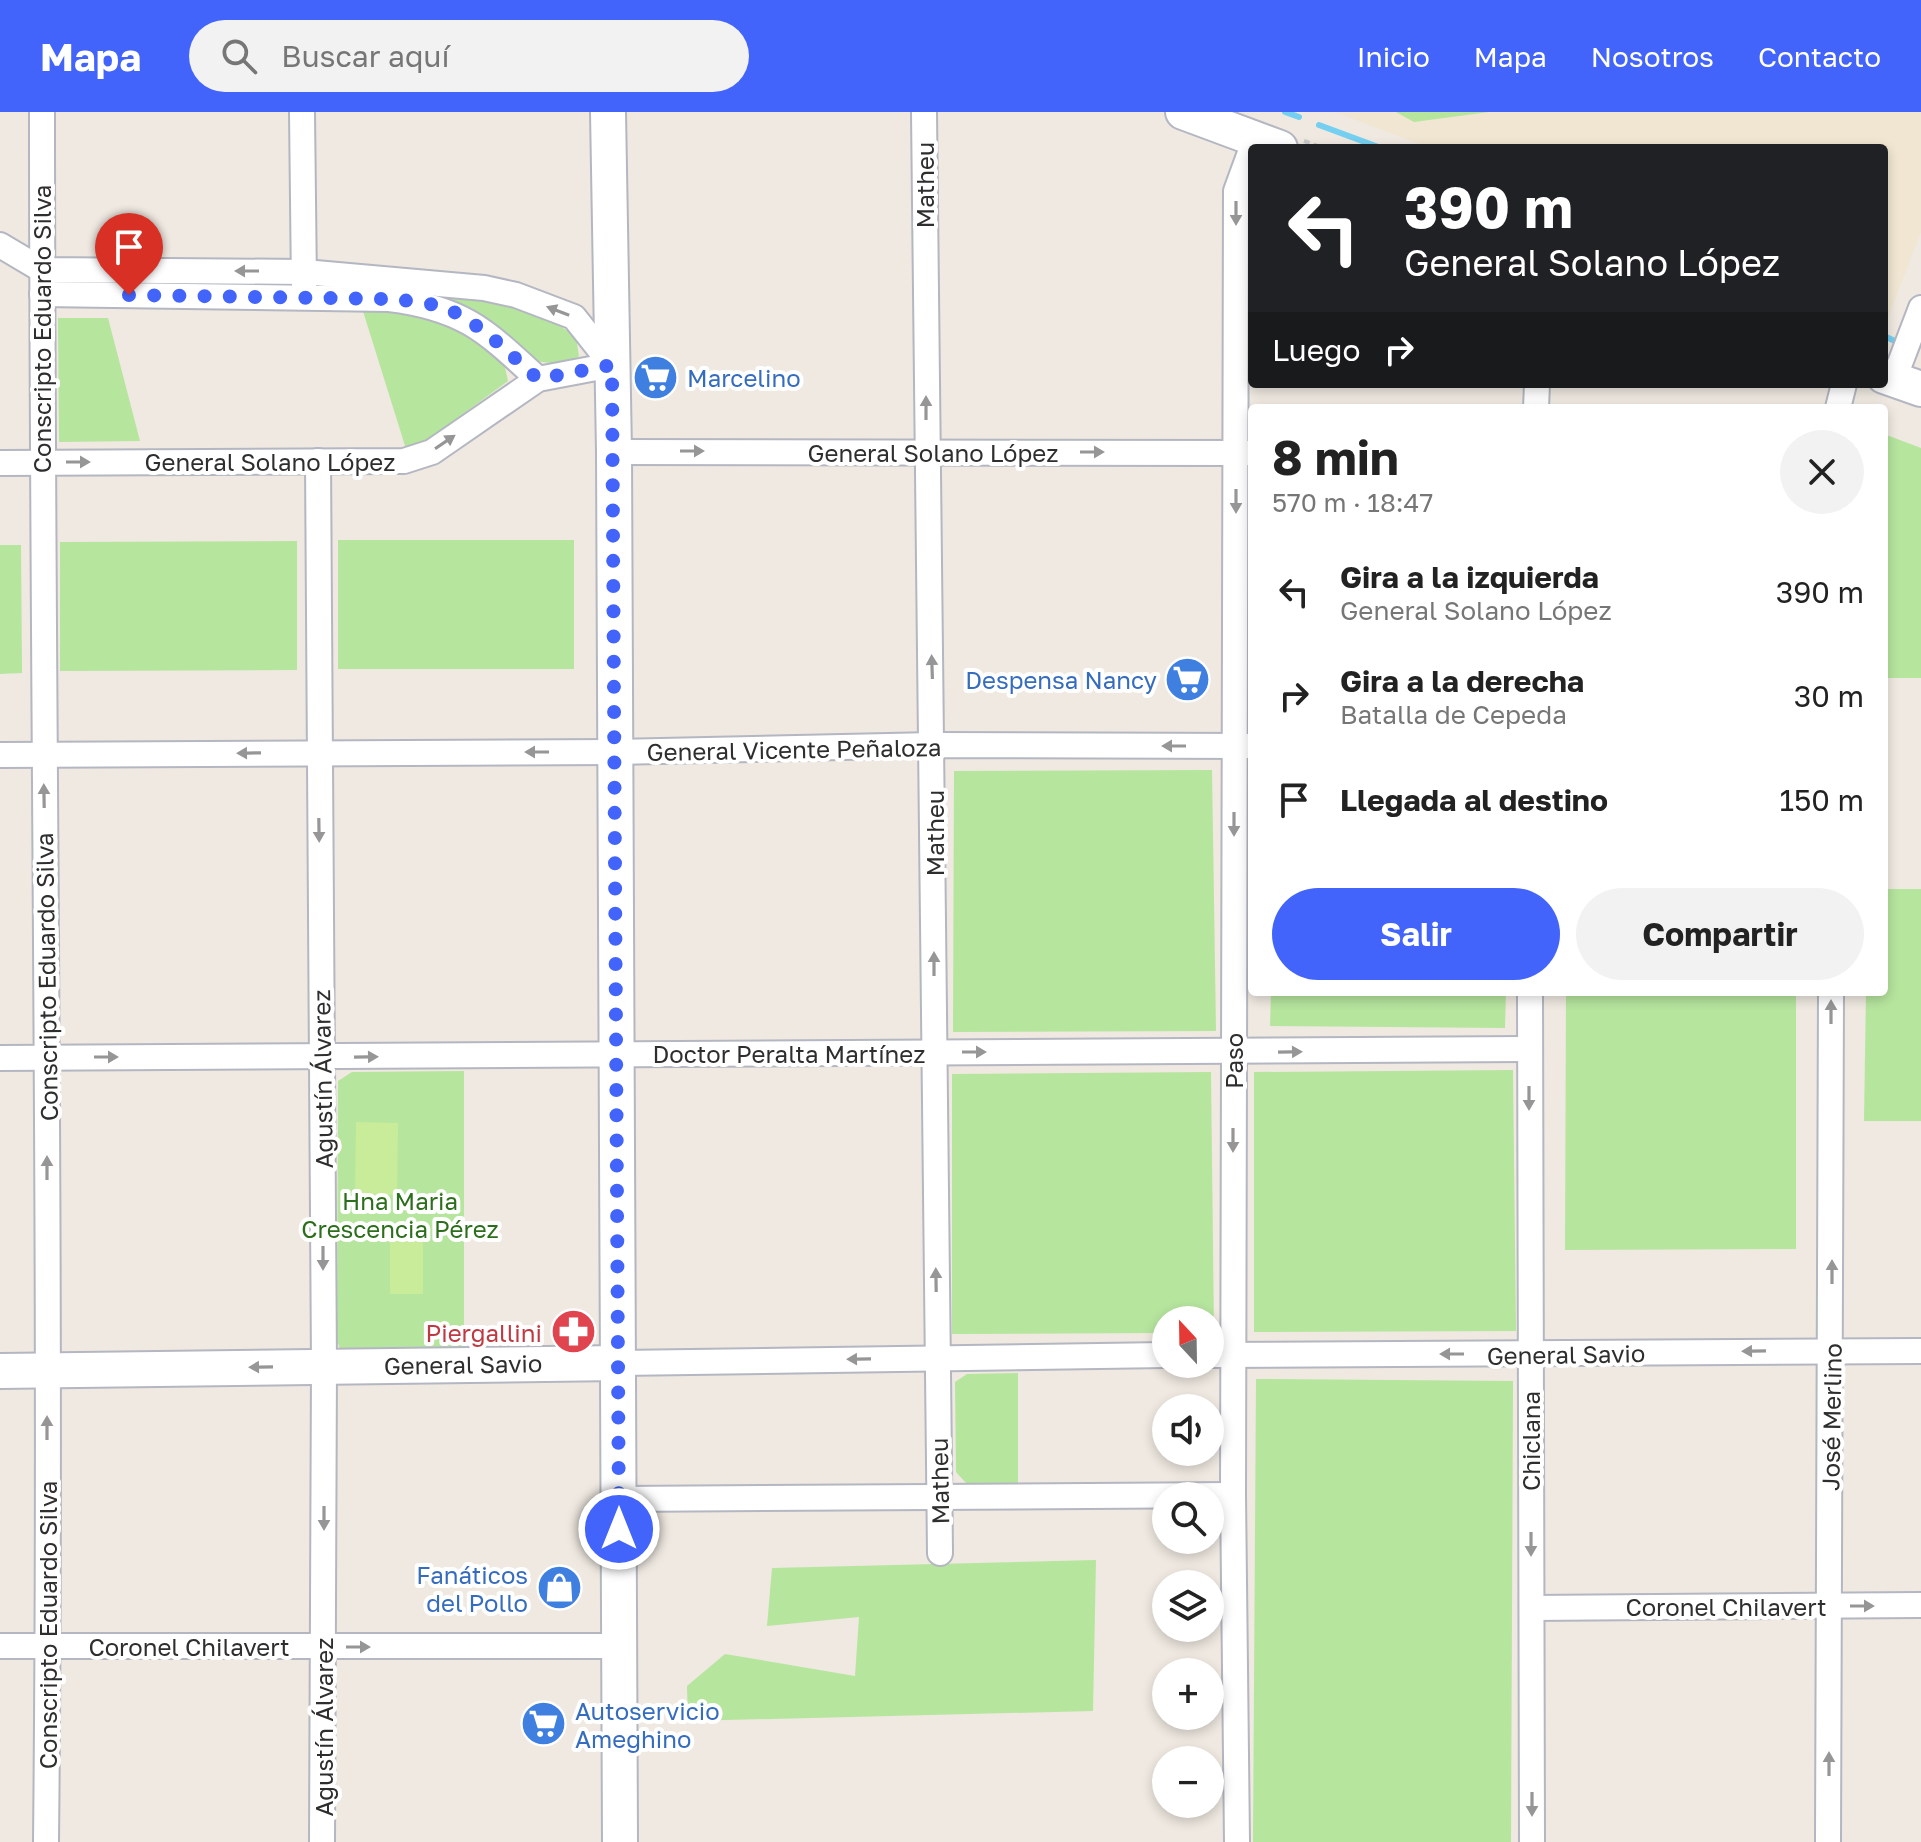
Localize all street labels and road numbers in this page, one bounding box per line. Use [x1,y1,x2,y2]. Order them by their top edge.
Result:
street label: Matheu [910,142,939,228]
street label: Conscripto Eduardo Silva [27,185,56,473]
street label: General Solano López [808,438,1058,467]
street label: General Solano López [145,447,395,476]
street label: General Vicente Peñaloza [646,732,942,766]
street label: Matheu [920,790,949,876]
street label: Conscripto Eduardo Silva [29,832,63,1122]
street label: Agustín Álvarez [306,989,338,1169]
street label: Paso [1219,1033,1248,1089]
street label: Doctor Peralta Martínez [652,1039,926,1068]
street label: General Savio [1486,1338,1646,1370]
street label: José Merlino [1815,1343,1847,1491]
street label: General Savio [383,1348,543,1380]
street label: Chiclana [1516,1391,1545,1491]
street label: Matheu [924,1437,954,1525]
street label: Conscripto Eduardo Silva [33,1481,62,1769]
street label: Coronel Chilavert [1625,1592,1827,1621]
street label: Coronel Chilavert [88,1632,290,1661]
street label: Agustín Álvarez [309,1638,338,1817]

